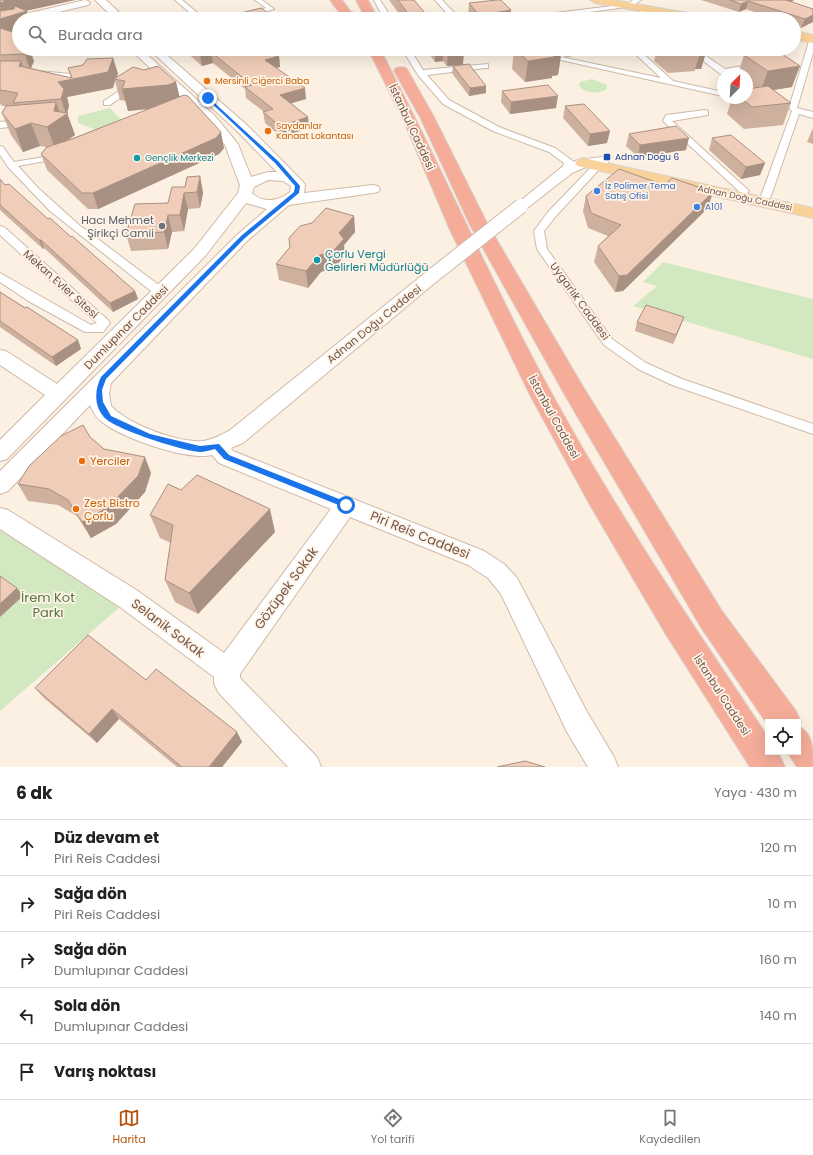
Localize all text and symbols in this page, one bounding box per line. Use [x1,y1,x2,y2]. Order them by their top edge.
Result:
search box [12,12,801,56]
icon: search [26,23,48,45]
text: Burada ara [58,24,143,45]
north arrow [717,68,753,104]
place label: Mersinli Ciğerci Baba [215,75,309,87]
marker: Mersinli Ciğerci Baba [202,76,212,86]
street label: İstanbul Caddesi [385,81,439,173]
route end [199,89,217,107]
place label: Saydanlar Kanaat Lokantası [276,120,353,142]
marker: Saydanlar Kanaat Lokantası [263,126,273,136]
place label: Adnan Doğu 6 [615,151,680,163]
place label: Gençlik Merkezi [145,152,213,164]
marker: Adnan Doğu 6 [602,152,612,162]
marker: Gençlik Merkezi [132,153,142,163]
place label: İz Polimer Tema Satış Ofisi [605,180,676,202]
street label: Adnan Doğu Caddesi [697,182,793,214]
marker: İz Polimer Tema Satış Ofisi [592,186,602,196]
place label: A101 [705,201,723,213]
marker: A101 [692,202,702,212]
place label: Hacı Mehmet Şirikçi Camii [81,212,154,241]
marker: Hacı Mehmet Şirikçi Camii [157,221,167,231]
street label: Mekan Evler Sitesi [20,246,102,322]
place label: Çorlu Vergi Gelirleri Müdürlüğü [325,246,428,275]
marker: Çorlu Vergi Gelirleri Müdürlüğü [312,255,322,265]
street label: Uygarlık Caddesi [546,259,614,343]
street label: Dumlupınar Caddesi [80,281,172,373]
street label: Adnan Doğu Caddesi [323,281,425,367]
street label: İstanbul Caddesi [524,372,584,462]
place label: Yerciler [90,453,130,469]
marker: Yerciler [77,456,87,466]
place label: Zest Bistro Çorlu [84,495,140,524]
route start [337,496,355,514]
marker: Zest Bistro Çorlu [71,504,81,514]
street label: Piri Reis Caddesi [367,506,473,564]
street label: Gözüpek Sokak [250,543,323,633]
park label: İrem Kot Parkı [21,588,75,622]
street label: Selanik Sokak [127,594,209,662]
street label: İstanbul Caddesi [690,652,754,739]
map controls [765,719,801,755]
button: locate [765,719,801,755]
text: 6 dk [16,781,52,805]
text: Yaya · 430 m [714,783,797,802]
text: Düz devam et [54,827,159,848]
icon: ahead [16,837,38,859]
text: 120 m [760,838,797,857]
text: Piri Reis Caddesi [54,849,160,868]
text: Sağa dön [54,883,127,904]
icon: right [16,893,38,915]
text: 10 m [768,894,797,913]
text: Piri Reis Caddesi [54,905,160,924]
text: Sağa dön [54,939,127,960]
icon: right [16,949,38,971]
text: 160 m [760,950,797,969]
text: Dumlupınar Caddesi [54,961,188,980]
text: Sola dön [54,995,120,1016]
icon: left [16,1005,38,1027]
text: 140 m [760,1006,797,1025]
text: Dumlupınar Caddesi [54,1017,188,1036]
icon: arrive [16,1061,38,1083]
text: Varış noktası [54,1061,156,1082]
tab: Harita [112,1107,146,1148]
tab: Yol tarifi [371,1107,414,1148]
tab: Kaydedilen [639,1107,701,1148]

